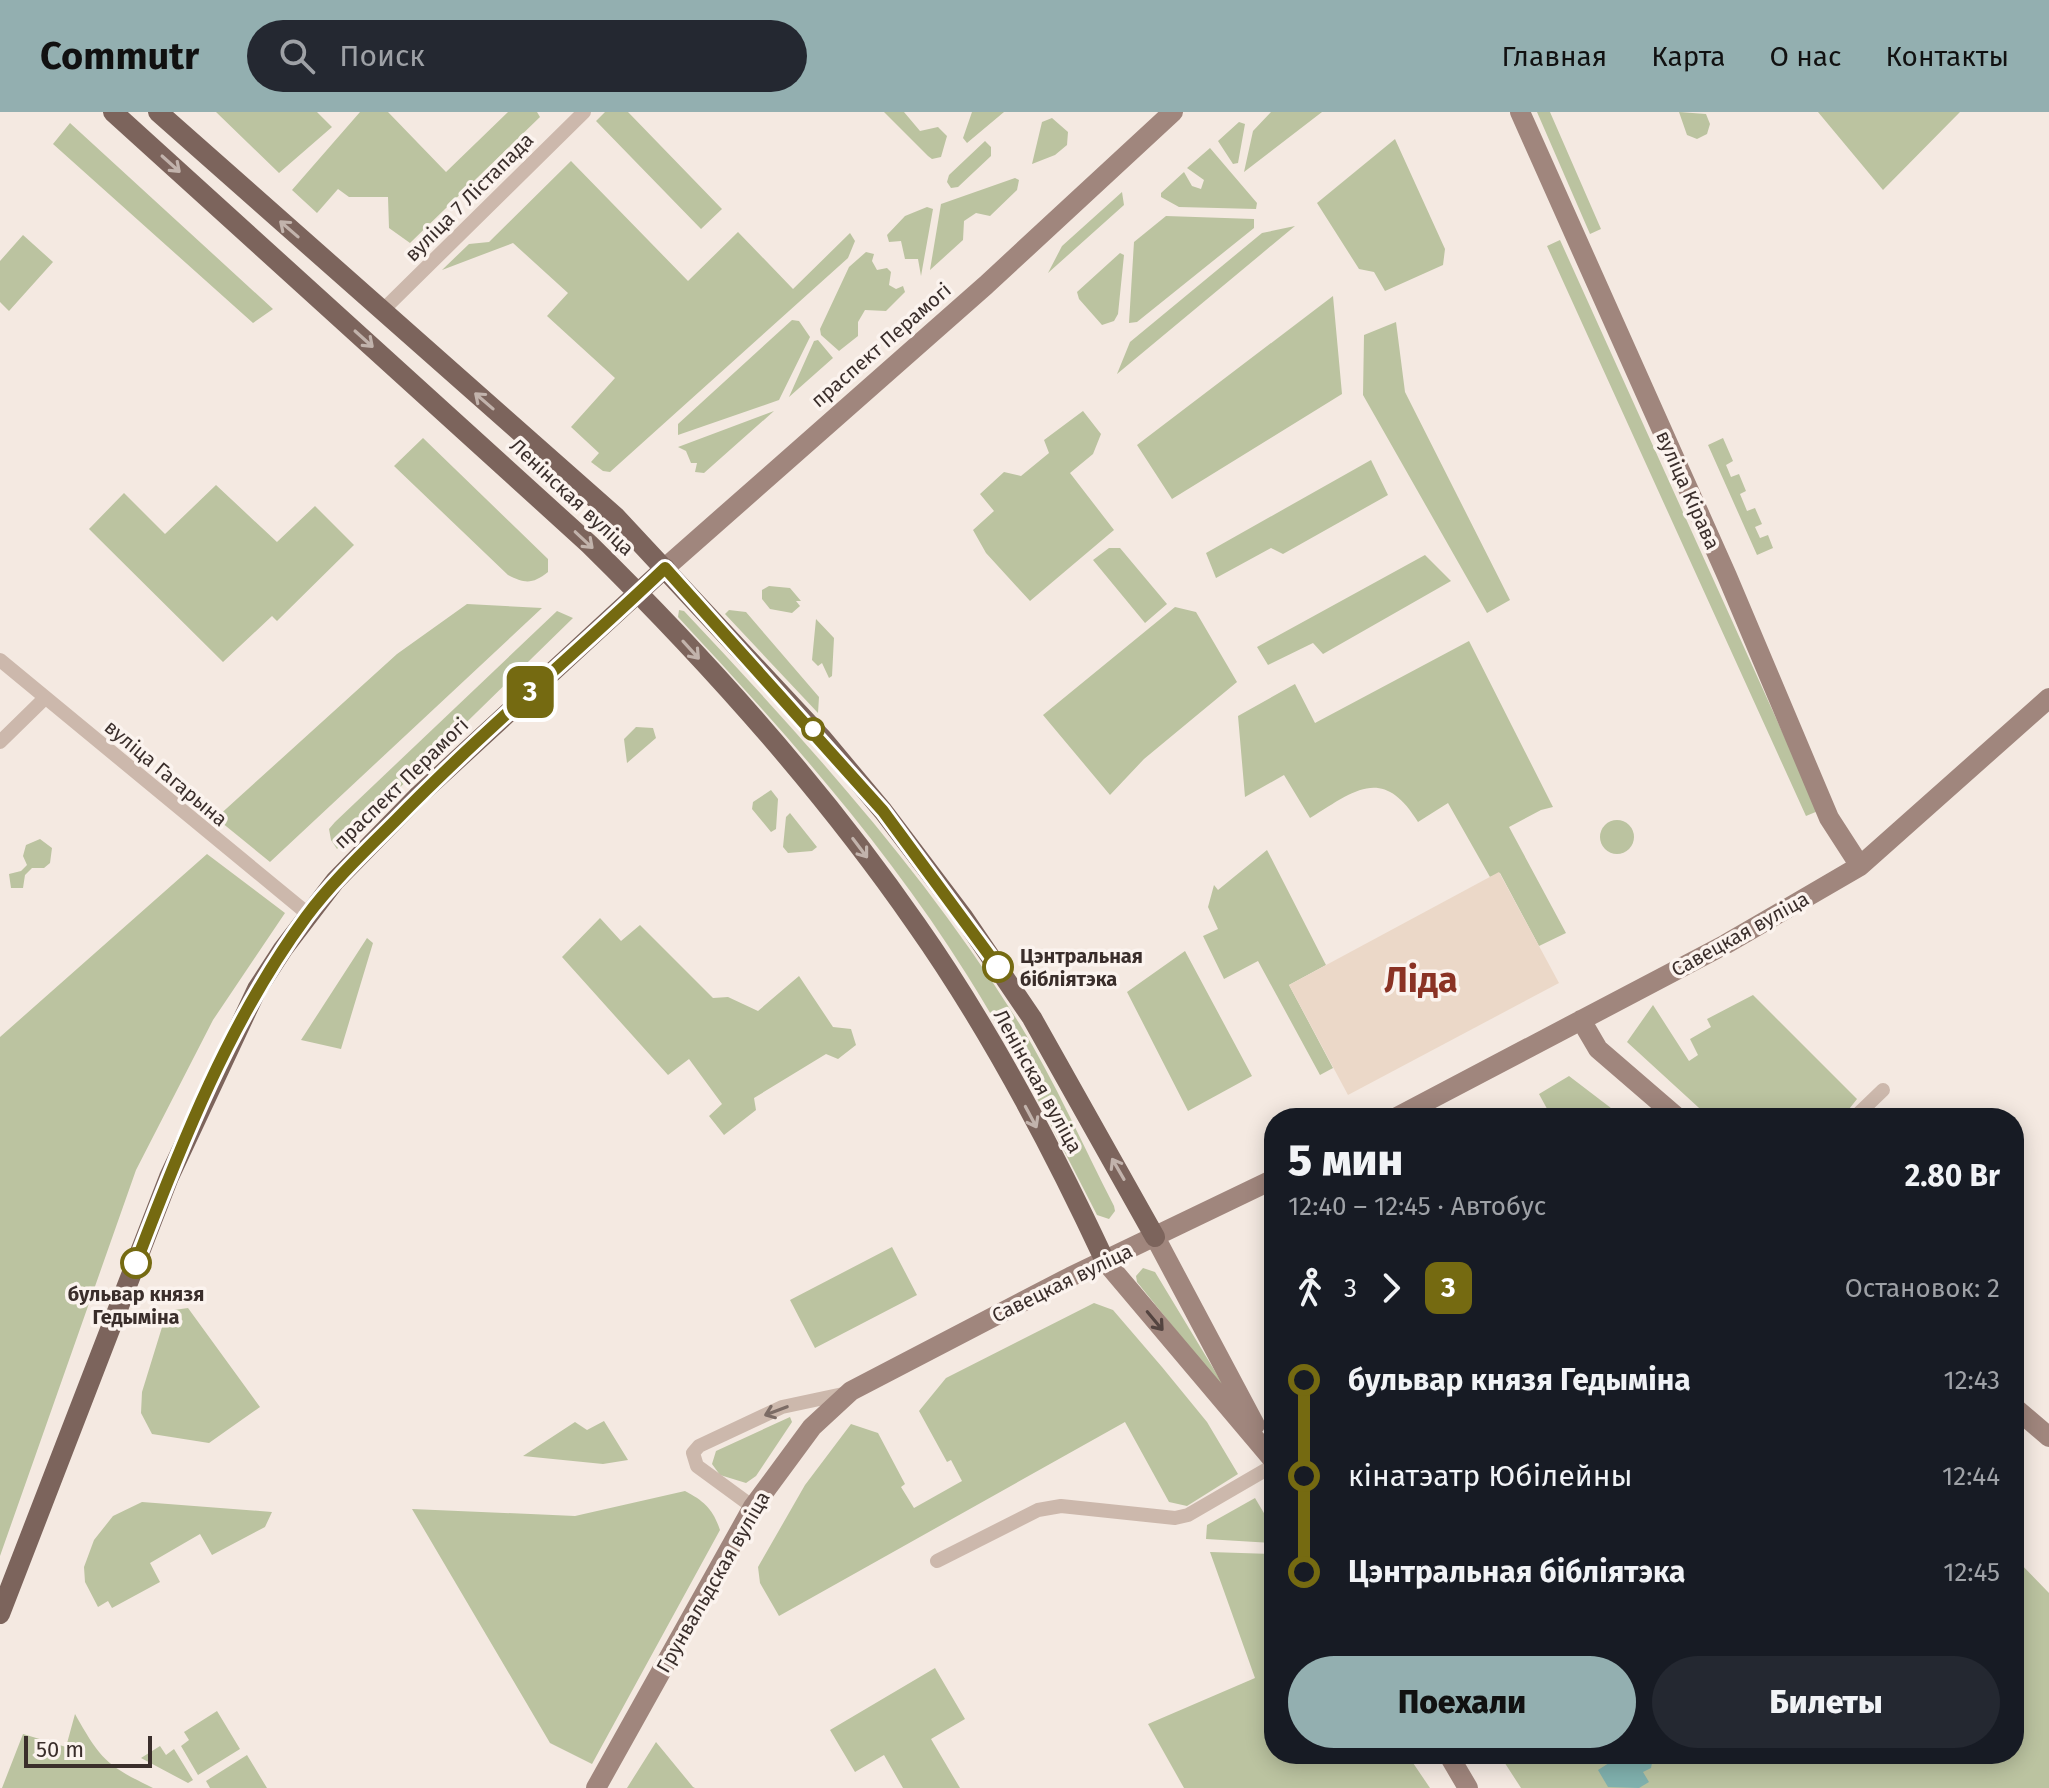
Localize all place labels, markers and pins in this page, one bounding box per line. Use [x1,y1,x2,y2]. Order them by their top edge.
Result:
unlabelled marker [802,718,824,740]
place label: Цэнтральная бібліятэка [1020,944,1143,991]
marker: Цэнтральная бібліятэка [983,952,1013,982]
marker: бульвар князя Гедыміна [121,1248,151,1278]
place label: бульвар князя Гедыміна [68,1282,204,1329]

